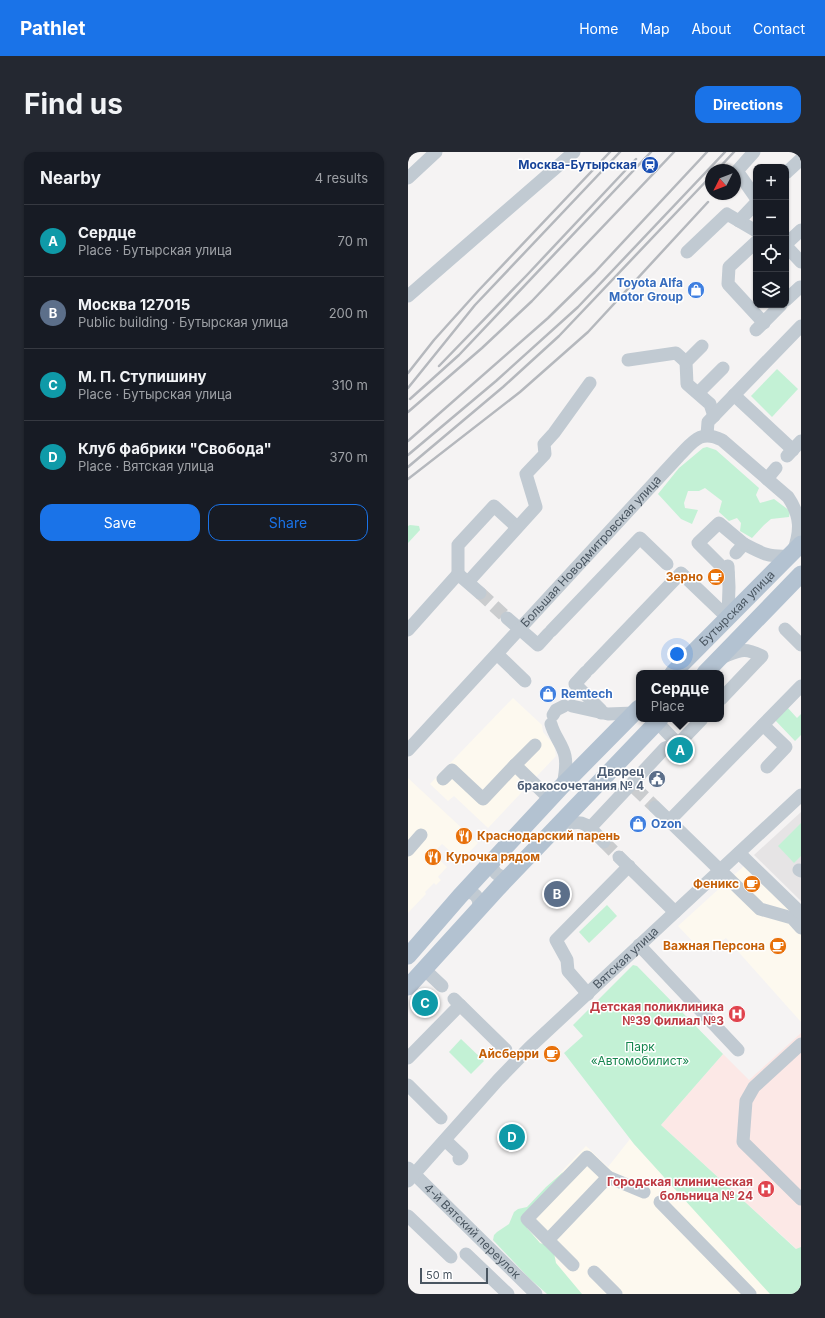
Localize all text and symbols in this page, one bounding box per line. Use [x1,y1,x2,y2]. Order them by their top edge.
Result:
text: Pathlet [20,17,85,40]
text: Home [579,20,618,37]
text: Map [640,20,670,37]
text: About [692,20,731,37]
text: Contact [753,20,805,37]
button: Directions [695,86,801,123]
text: Find us [24,87,123,121]
station icon: Москва-Бутырская [640,155,660,175]
place label: Москва-Бутырская [518,157,637,172]
north arrow [705,164,741,200]
map controls [753,164,789,308]
button: + [753,164,789,200]
text: Nearby [40,168,101,188]
text: 4 results [315,170,368,186]
button: − [753,200,789,236]
text: Сердце [78,223,136,242]
text: A [48,233,58,249]
text: 70 m [338,233,368,249]
button: locate [753,236,789,272]
text: Place · Бутырская улица [78,242,232,258]
button: layers [753,272,789,308]
place label: Toyota Alfa Motor Group [609,275,683,304]
shop icon: Toyota Alfa Motor Group [686,280,706,300]
text: Москва 127015 [78,295,190,314]
text: B [49,305,57,321]
text: 200 m [329,305,368,321]
text: Public building · Бутырская улица [78,314,288,330]
text: М. П. Ступишину [78,367,207,386]
text: C [48,377,58,393]
text: 310 m [331,377,368,393]
text: Place · Бутырская улица [78,386,232,402]
text: Клуб фабрики "Свобода" [78,439,272,458]
text: D [48,449,58,465]
text: 370 m [330,449,368,465]
text: Place · Вятская улица [78,458,214,474]
street label: Большая Новодмитровская улица [517,472,664,630]
button: Save [40,504,200,541]
button: Share [208,504,368,541]
street label: Бутырская улица [696,567,778,649]
cafe icon: Зерно [706,567,726,587]
place label: Зерно [666,569,703,584]
your location [667,644,687,664]
popup [636,670,724,722]
text: Сердце [651,679,709,698]
shop icon: Remtech [538,684,558,704]
place label: Remtech [561,686,613,701]
text: Place [651,698,685,714]
pin: A [667,735,693,765]
place label: Дворец бракосочетания № 4 [517,764,644,793]
public building icon: Дворец бракосочетания № 4 [647,769,667,789]
shop icon: Ozon [628,814,648,834]
place label: Ozon [651,816,682,831]
restaurant icon: Краснодарский парень [454,826,474,846]
place label: Краснодарский парень [477,828,620,843]
restaurant icon: Курочка рядом [423,847,443,867]
place label: Курочка рядом [446,849,540,864]
cafe icon: Феникс [742,874,762,894]
place label: Феникс [693,876,739,891]
pin: B [544,879,570,909]
street label: Вятская улица [589,923,661,992]
cafe icon: Важная Персона [768,936,788,956]
place label: Важная Персона [663,938,765,953]
pin: C [412,988,438,1018]
place label: Детская поликлиника №39 Филиал №3 [590,999,724,1028]
hospital icon: Детская поликлиника №39 Филиал №3 [727,1004,747,1024]
park label: Парк «Автомобилист» [591,1039,689,1068]
cafe icon: Айсберри [542,1044,562,1064]
place label: Айсберри [478,1046,539,1061]
pin: D [499,1122,525,1152]
place label: Городская клиническая больница № 24 [607,1174,753,1203]
hospital icon: Городская клиническая больница № 24 [756,1179,776,1199]
street label: 4-й Вятский переулок [421,1180,524,1282]
scale bar [420,1266,488,1285]
text: 50 m [426,1268,452,1282]

